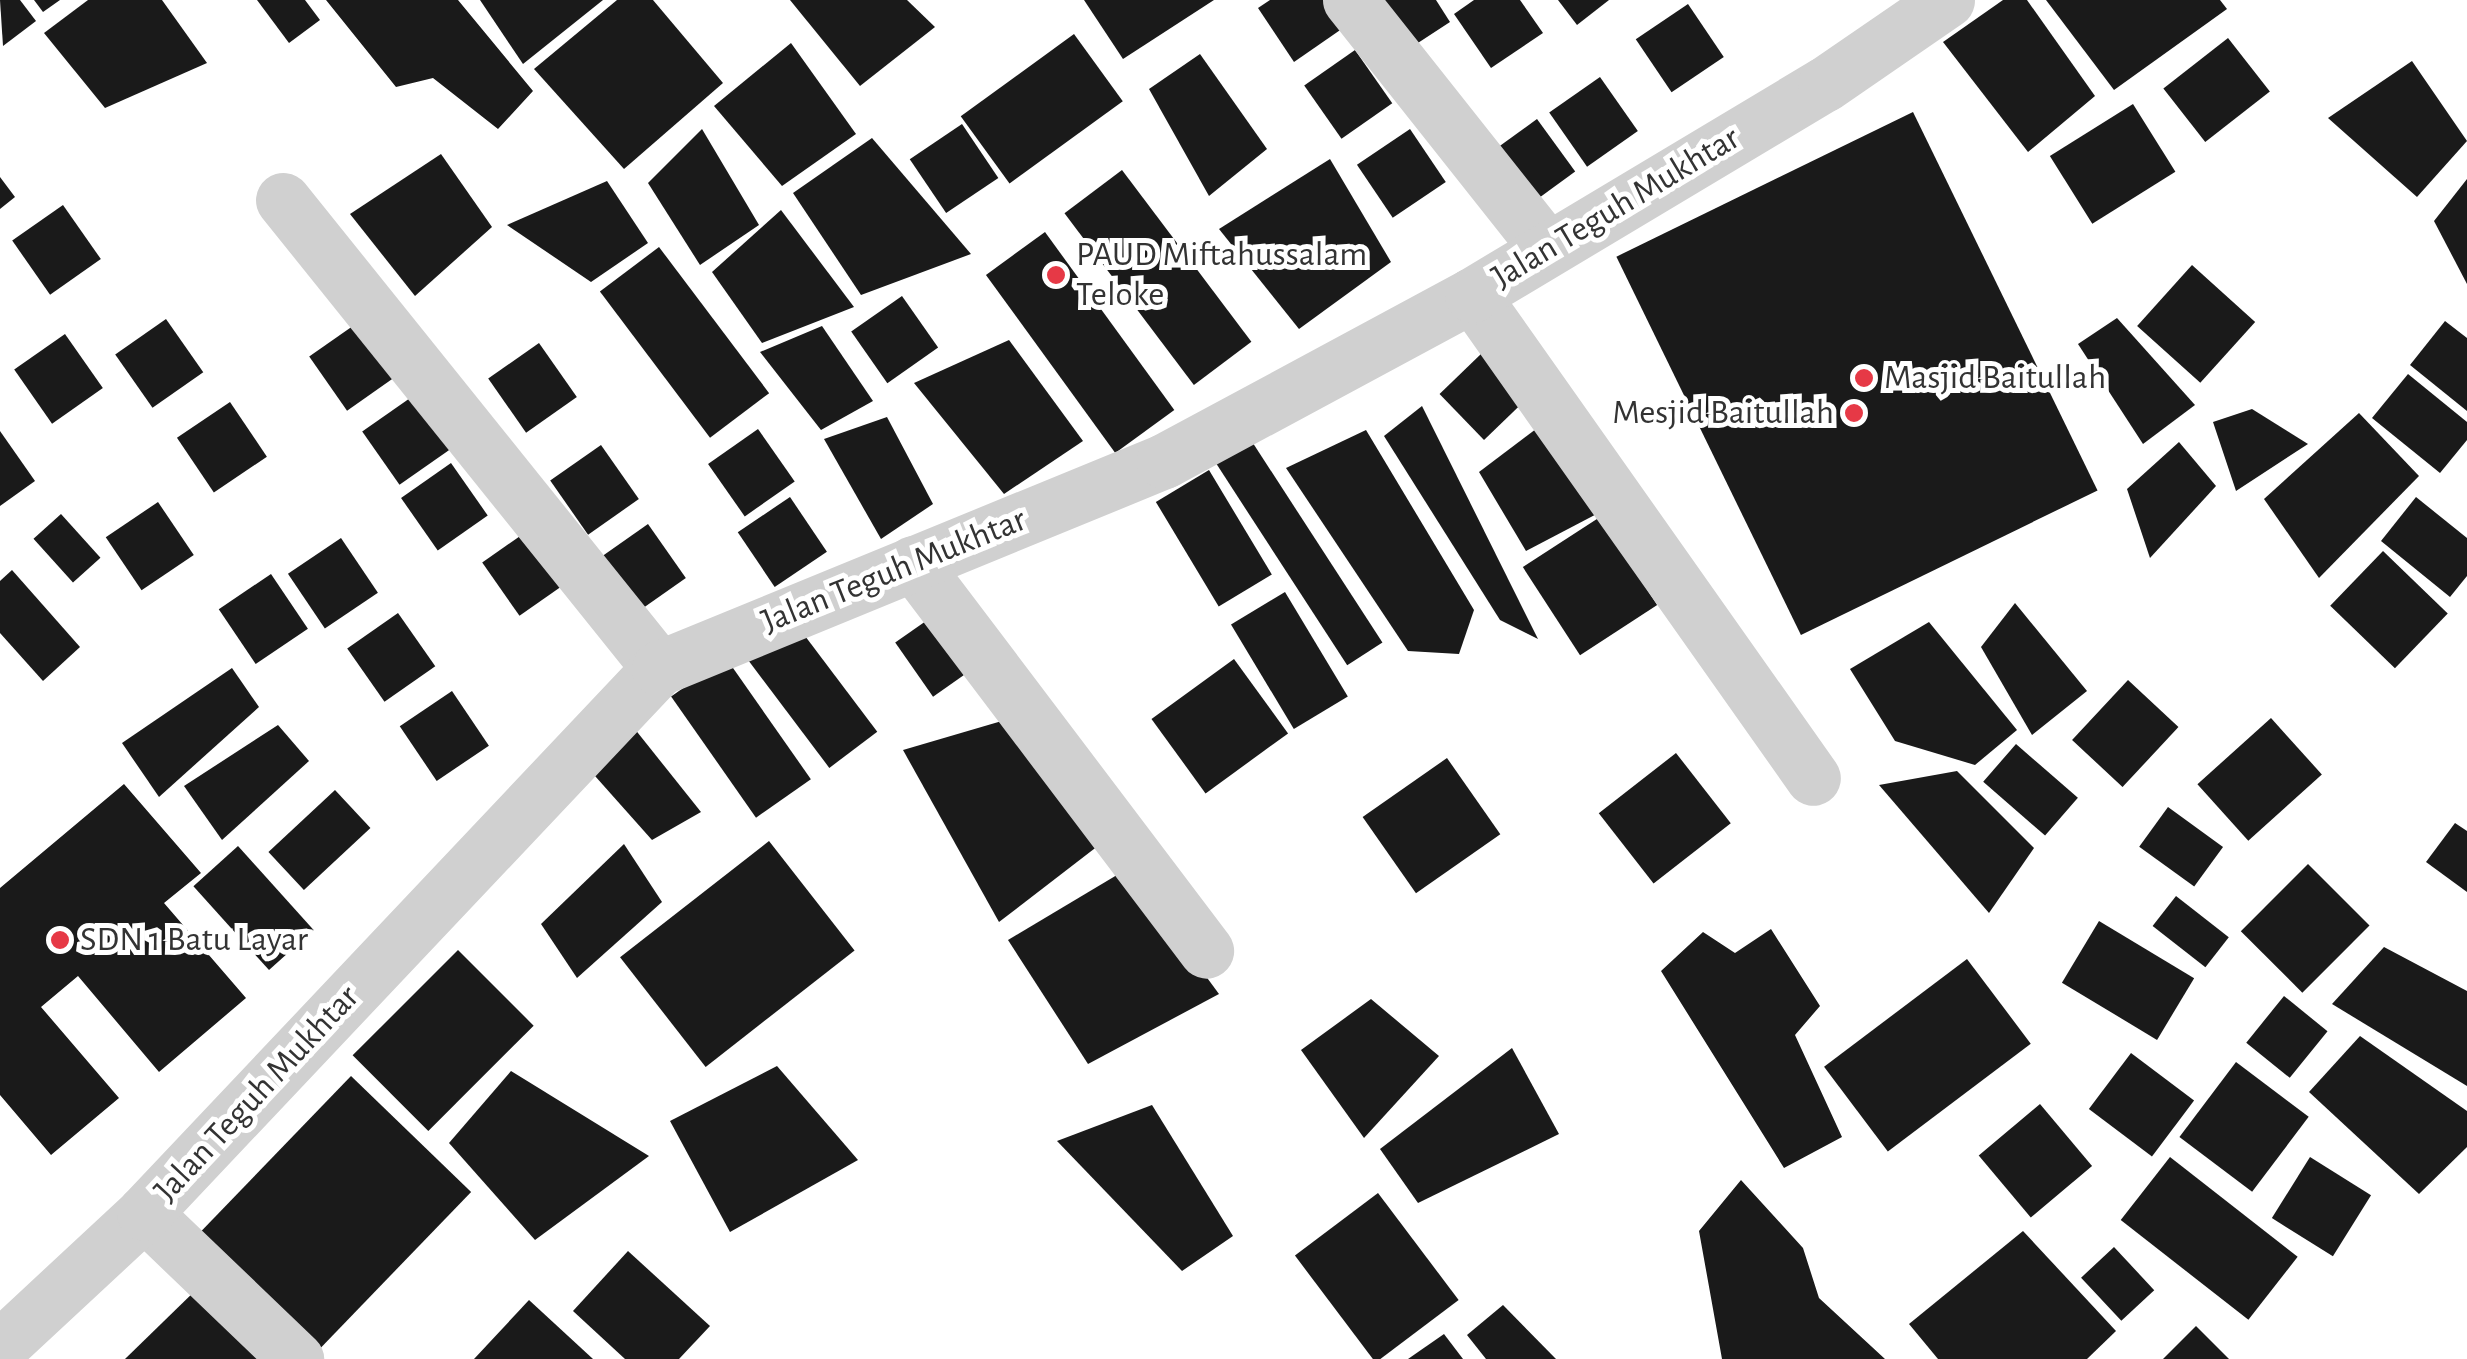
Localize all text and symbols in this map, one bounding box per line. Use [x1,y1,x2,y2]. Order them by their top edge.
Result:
street label: Jalan Teguh Mukhtar [1485,118,1747,298]
place label: PAUD Miftahussalam Teloke [1076,234,1367,316]
marker: PAUD Miftahussalam Teloke [1045,264,1067,286]
place label: Masjid Baitullah [1884,357,2106,399]
marker: Masjid Baitullah [1853,367,1875,389]
place label: Mesjid Baitullah [1612,392,1834,434]
marker: Mesjid Baitullah [1843,402,1865,424]
street label: Jalan Teguh Mukhtar [756,499,1032,643]
place label: SDN 1 Batu Layar [80,919,308,961]
marker: SDN 1 Batu Layar [49,929,71,951]
street label: Jalan Teguh Mukhtar [146,977,368,1211]

